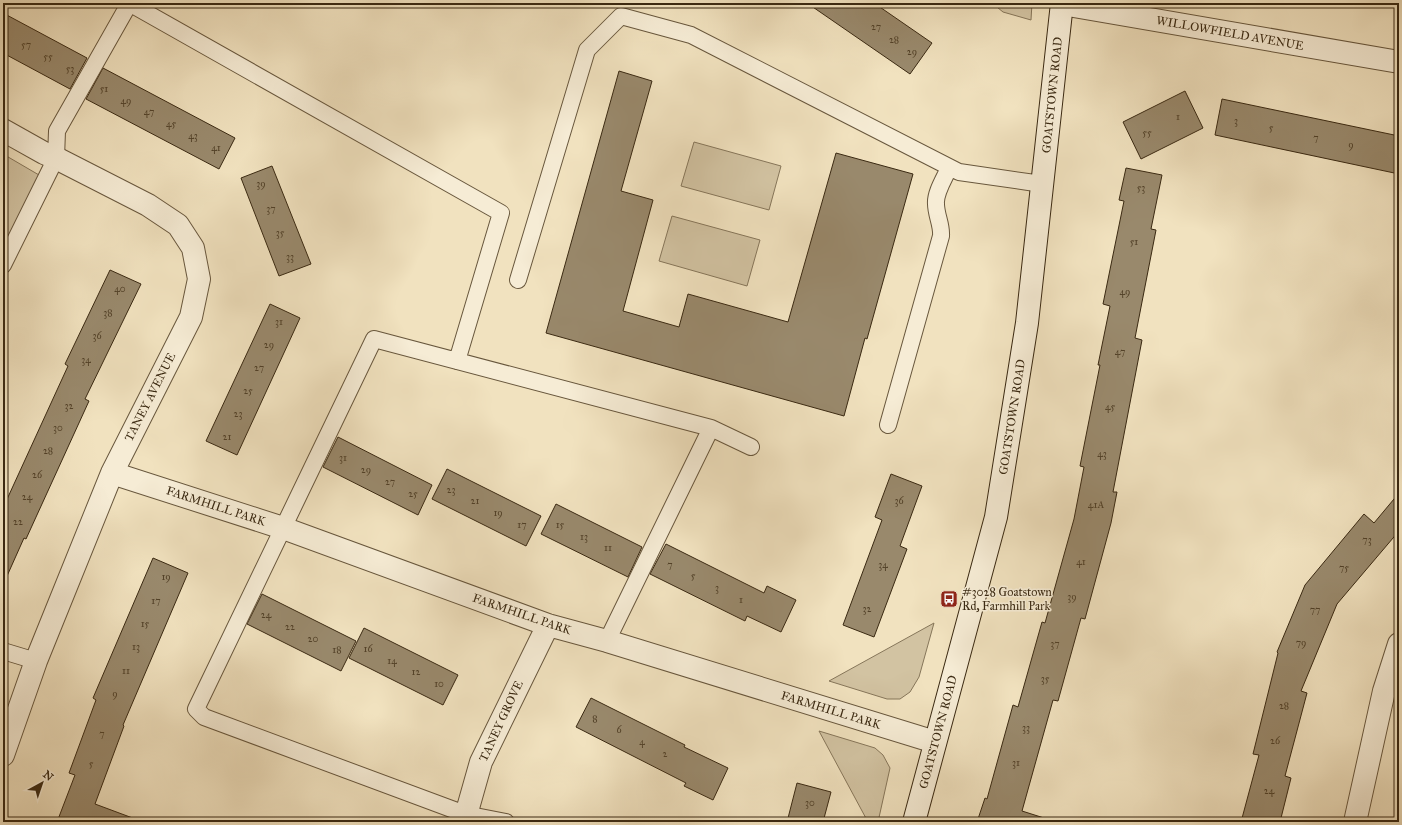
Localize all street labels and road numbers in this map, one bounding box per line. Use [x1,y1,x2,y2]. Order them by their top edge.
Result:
street label: WILLOWFIELD AVENUE [1155,13,1305,53]
street label: GOATSTOWN ROAD [1039,36,1065,154]
street label: TANEY AVENUE [122,350,179,444]
street label: GOATSTOWN ROAD [996,358,1028,476]
street label: FARMHILL PARK [165,483,268,529]
street label: FARMHILL PARK [471,591,574,638]
street label: GOATSTOWN ROAD [916,674,960,790]
street label: TANEY GROVE [476,678,526,764]
street label: FARMHILL PARK [779,688,883,732]

